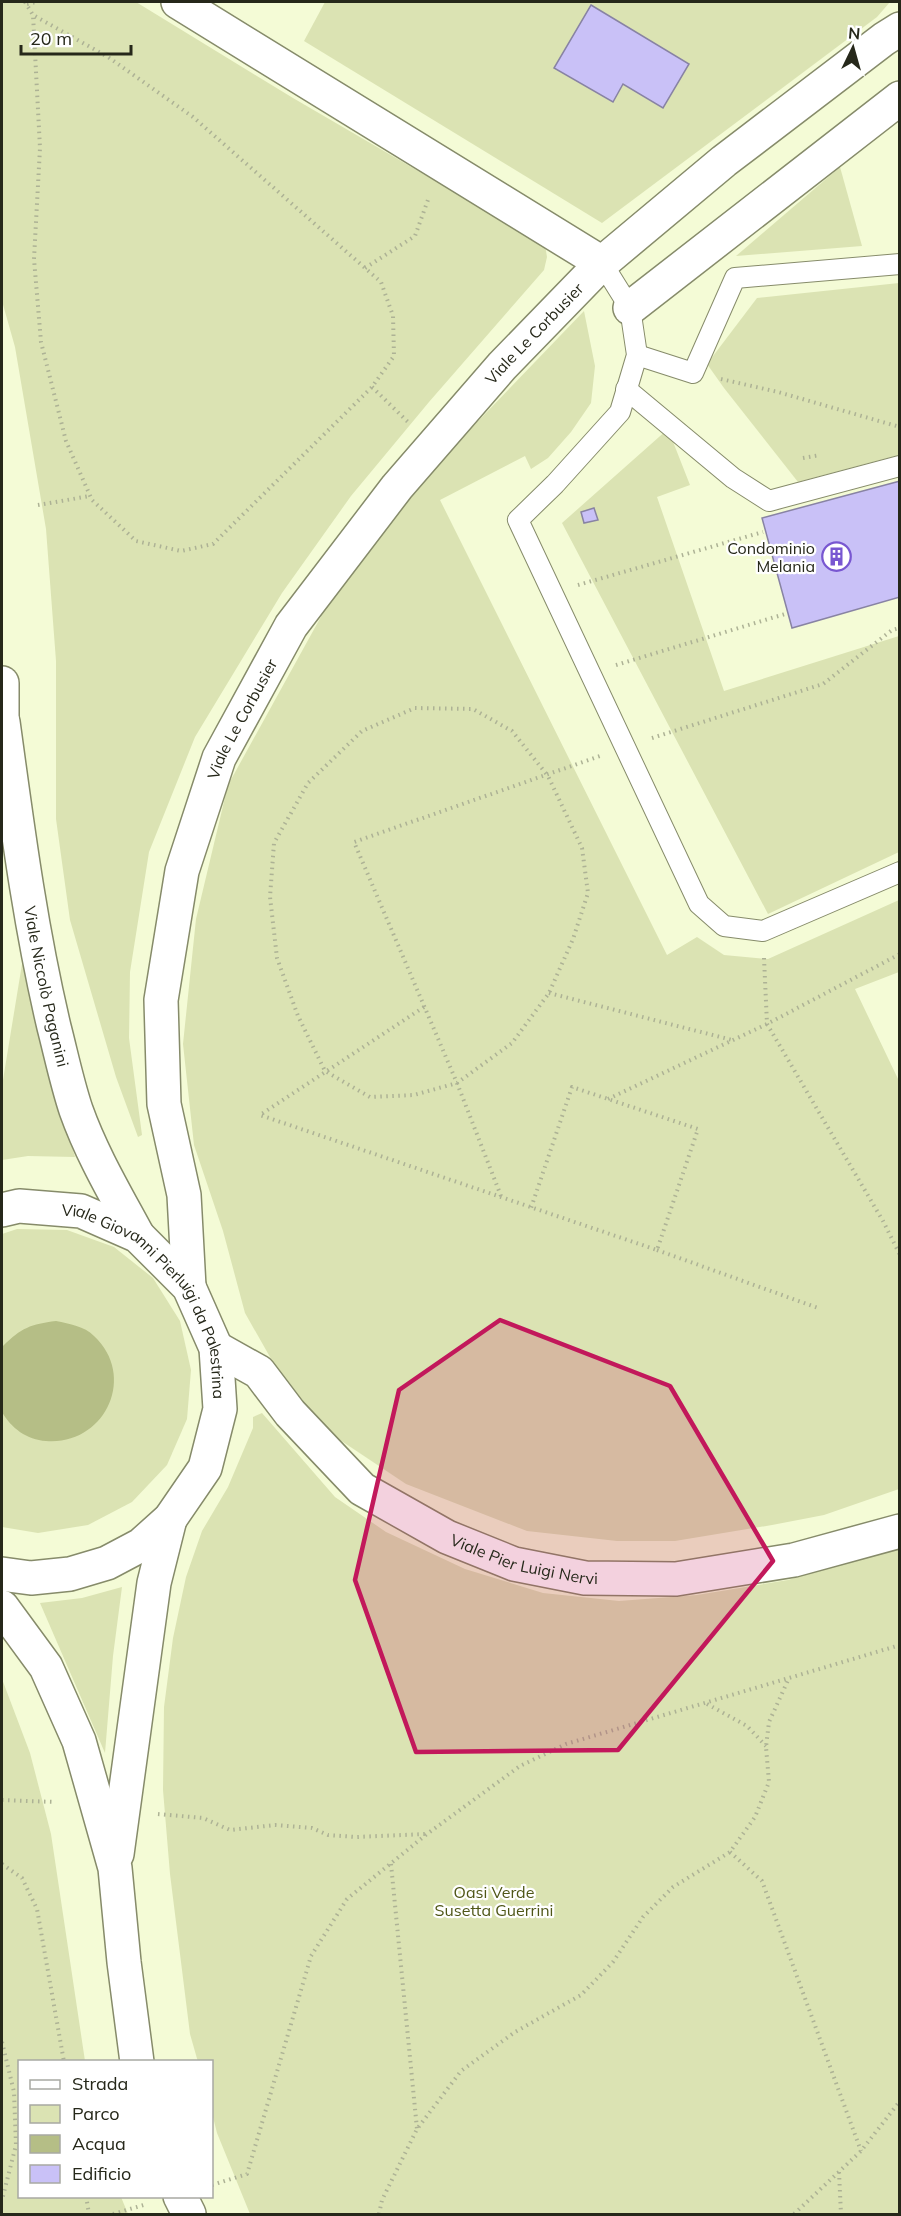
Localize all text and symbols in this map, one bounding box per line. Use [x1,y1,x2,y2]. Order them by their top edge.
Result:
scale bar [21,18,130,56]
north arrow [823,18,883,78]
text: N [847,23,861,44]
text: 20 m [30,27,72,50]
street label: Viale Le Corbusier [481,278,588,388]
place label: Condominio Melania [727,538,815,576]
building icon: Condominio Melania [820,541,852,573]
street label: Viale Le Corbusier [203,655,281,782]
street label: Viale Niccolò Paganini [20,904,73,1069]
street label: Viale Giovanni Pierluigi da Palestrina [61,1199,229,1400]
street label: Viale Pier Luigi Nervi [448,1529,598,1588]
park label: Oasi Verde Susetta Guerrini [435,1882,553,1920]
legend [18,2060,213,2198]
text: Strada [72,2072,128,2095]
text: Parco [72,2102,120,2125]
text: Acqua [72,2132,126,2155]
text: Edificio [72,2162,131,2185]

